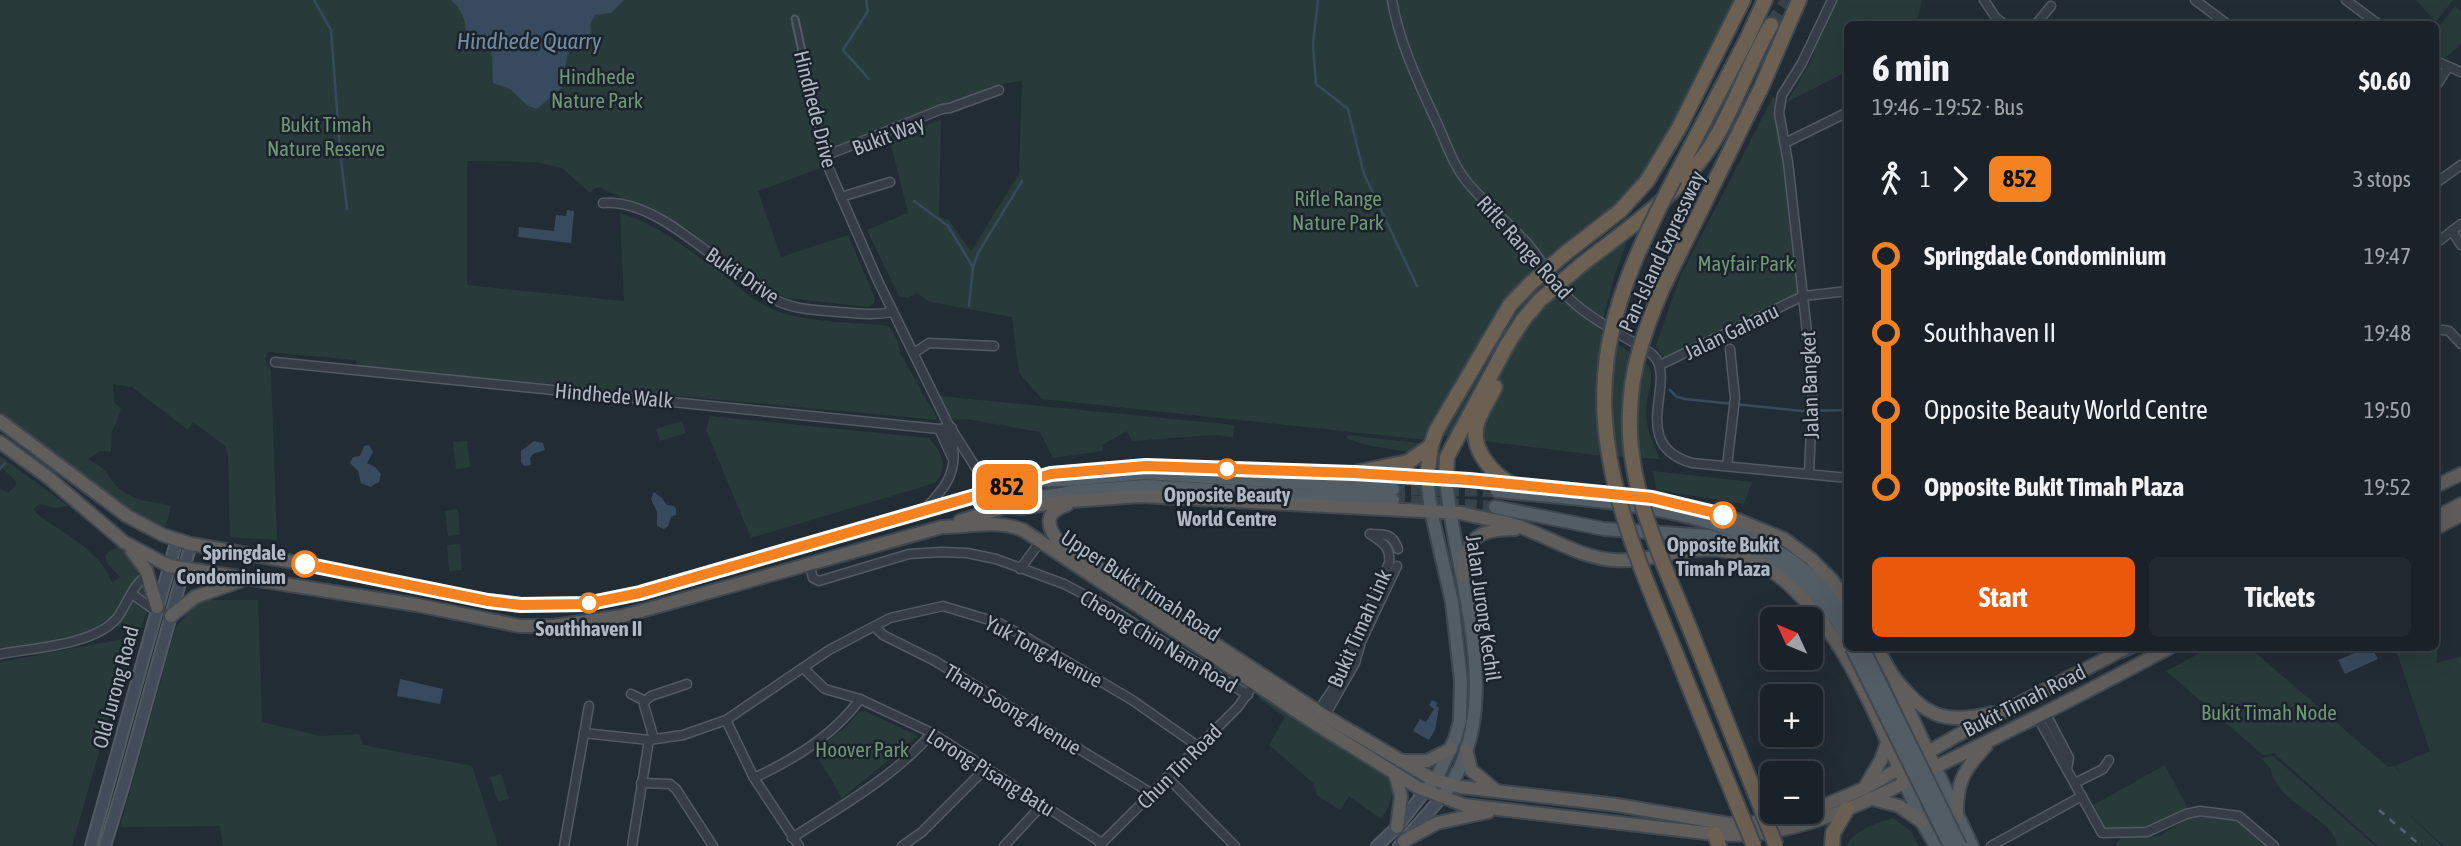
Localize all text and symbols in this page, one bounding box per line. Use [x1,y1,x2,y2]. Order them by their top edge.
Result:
water label: Hindhede Quarry [457,28,602,54]
text: 6 min [1872,46,1950,89]
street label: Hindhede Drive [790,48,842,170]
park label: Hindhede Nature Park [551,64,643,112]
text: $0.60 [2359,66,2411,96]
text: 19:46 – 19:52 · Bus [1872,94,2024,120]
street label: Bukit Way [848,110,928,160]
park label: Bukit Timah Nature Reserve [267,112,385,160]
icon: walk [1872,160,1910,198]
icon: forward [1941,160,1979,198]
text: 852 [2003,165,2037,192]
street label: Pan-Island Expressway [1613,166,1709,335]
text: 1 [1920,166,1931,192]
text: 3 stops [2353,166,2411,192]
park label: Rifle Range Nature Park [1292,186,1384,234]
street label: Rifle Range Road [1472,190,1578,304]
text: Springdale Condominium [1924,241,2166,271]
street label: Bukit Drive [702,242,784,308]
text: 19:47 [2364,243,2411,269]
park label: Mayfair Park [1697,251,1795,275]
street label: Jalan Gaharu [1680,298,1782,364]
text: Southhaven II [1924,318,2056,348]
text: 19:48 [2364,320,2411,346]
street label: Jalan Bangket [1795,331,1823,439]
street label: Hindhede Walk [554,378,674,412]
text: Opposite Beauty World Centre [1924,395,2208,425]
text: 19:50 [2364,397,2411,423]
marker: Opposite Beauty World Centre [1217,459,1237,479]
line badge: 852 [967,464,1047,510]
text: Opposite Bukit Timah Plaza [1924,472,2184,502]
text: 852 [990,473,1024,500]
text: 19:52 [2364,474,2411,500]
place label: Opposite Beauty World Centre [1164,482,1291,530]
marker: Opposite Bukit Timah Plaza [1710,502,1736,528]
street label: Upper Bukit Timah Road [1057,525,1225,645]
place label: Opposite Bukit Timah Plaza [1667,532,1779,580]
street label: Jalan Jurong Kechil [1462,533,1506,683]
place label: Springdale Condominium [176,540,286,588]
marker: Springdale Condominium [292,551,318,577]
button: Start [1872,557,2135,637]
button: Tickets [2149,557,2411,637]
street label: Bukit Timah Link [1322,565,1396,691]
street label: Cheong Chin Nam Road [1076,585,1242,697]
marker: Southhaven II [579,593,599,613]
north arrow [1760,607,1824,670]
map controls [1760,607,1823,824]
street label: Yuk Tong Avenue [981,610,1107,692]
place label: Southhaven II [536,616,642,640]
street label: Old Jurong Road [87,623,143,751]
street label: Tham Soong Avenue [940,659,1086,759]
street label: Bukit Timah Road [1959,659,2089,741]
button: + [1760,684,1823,747]
park label: Bukit Timah Node [2201,700,2337,724]
street label: Chun Tin Road [1132,719,1226,813]
street label: Lorong Pisang Batu [923,723,1059,821]
park label: Hoover Park [815,737,909,761]
button: − [1760,761,1823,824]

